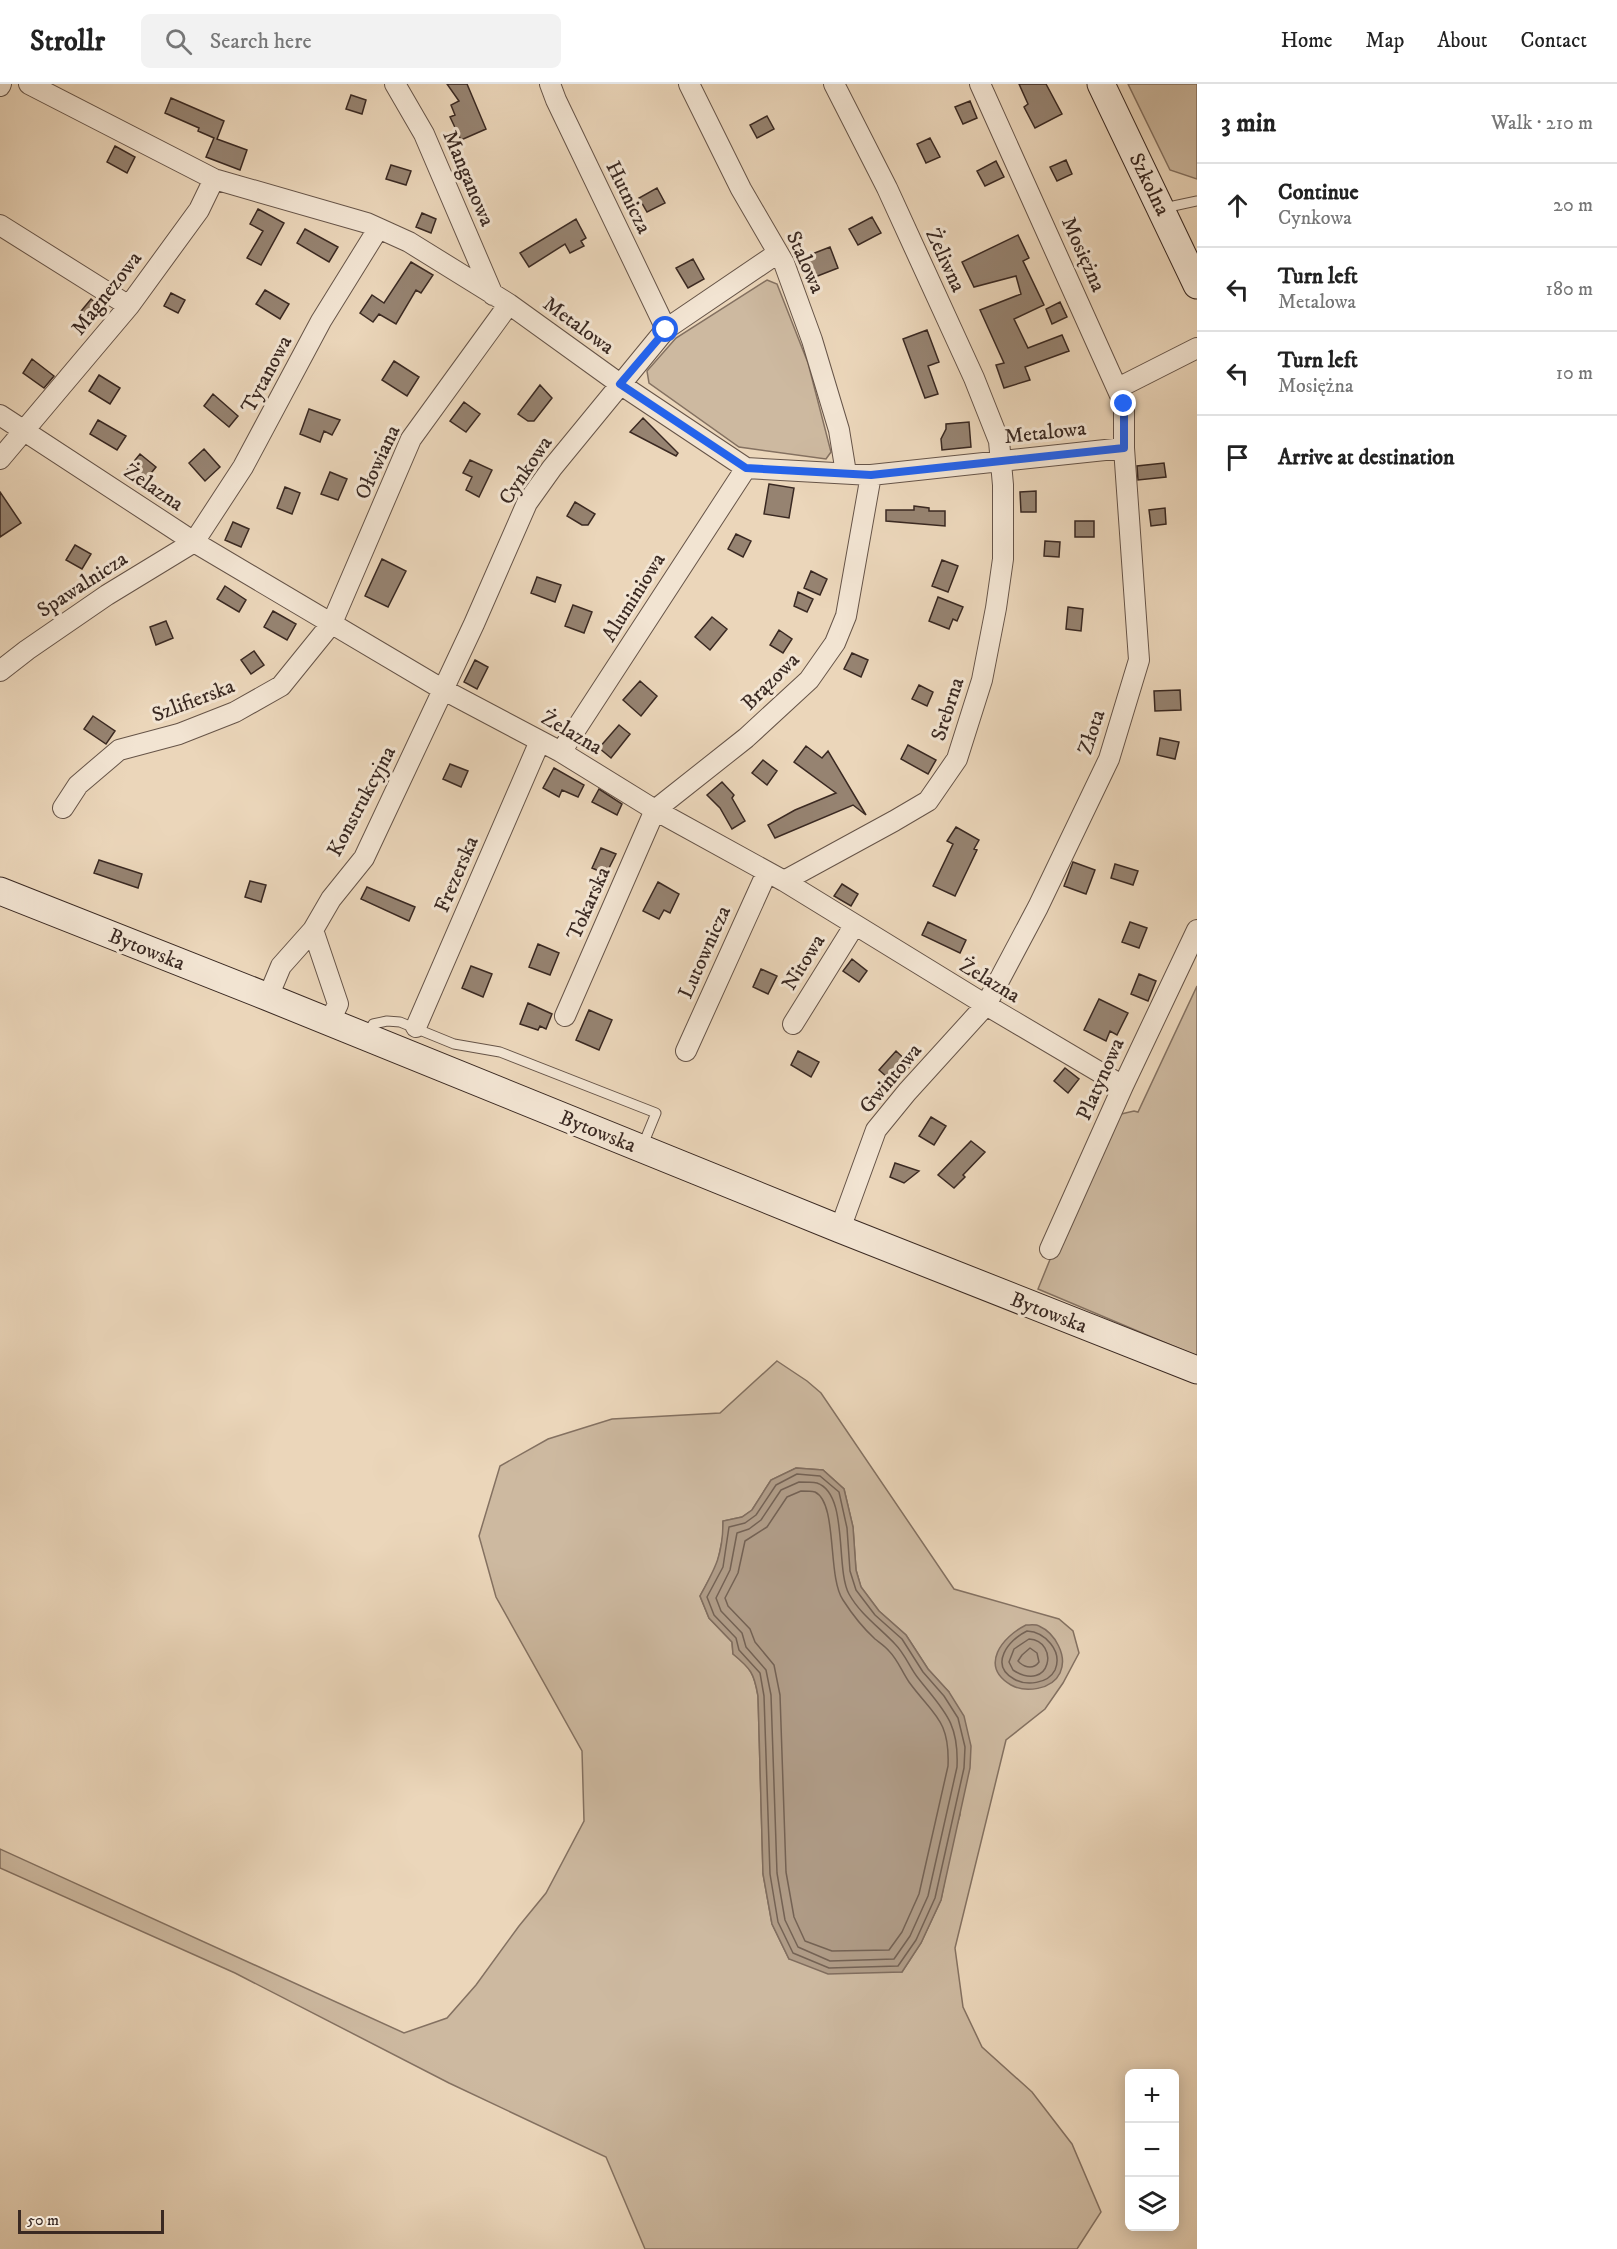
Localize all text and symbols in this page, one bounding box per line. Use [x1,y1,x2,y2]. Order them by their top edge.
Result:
search box [141,14,561,68]
text: Strollr [30,24,105,59]
icon: search [162,25,195,58]
text: Search here [210,28,312,55]
text: Home [1281,28,1333,54]
text: Map [1366,28,1404,54]
text: About [1437,28,1488,54]
text: Contact [1521,28,1587,54]
text: 3 min [1221,107,1276,140]
text: Walk · 210 m [1491,111,1593,136]
street label: Manganowa [436,127,500,230]
street label: Szkolna [1123,149,1175,220]
street label: Hutnicza [599,157,657,238]
text: Continue [1278,179,1359,206]
icon: ahead [1221,189,1254,222]
text: 20 m [1553,193,1593,218]
text: Cynkowa [1278,206,1352,231]
street label: Mosiężna [1055,213,1111,296]
street label: Żeliwna [919,224,972,296]
street label: Stalowa [780,227,830,298]
street label: Magnezowa [66,246,148,341]
text: Turn left [1278,263,1358,290]
icon: left [1221,273,1254,306]
text: 180 m [1546,277,1593,302]
text: Metalowa [1278,290,1356,315]
street label: Metalowa [538,291,619,360]
route start [652,316,678,342]
street label: Tytanowa [236,331,298,418]
text: Turn left [1278,347,1358,374]
icon: left [1221,357,1254,390]
text: 10 m [1556,361,1593,386]
text: Mosiężna [1278,374,1353,399]
route end [1110,390,1136,416]
street label: Metalowa [1003,416,1087,450]
street label: Ołowiana [349,421,406,504]
street label: Cynkowa [493,431,558,510]
icon: arrive [1221,441,1254,474]
text: Arrive at destination [1278,444,1455,471]
street label: Żelazna [119,458,189,517]
street label: Spawalnicza [32,546,133,624]
street label: Aluminiowa [596,548,671,647]
street label: Brązowa [736,647,805,716]
street label: Szlifierska [148,673,238,729]
street label: Srebrna [926,674,970,744]
street label: Żelazna [536,704,607,761]
street label: Złota [1073,707,1111,758]
street label: Konstrukcyjna [322,742,402,861]
street label: Frezerska [429,832,485,916]
street label: Tokarska [561,863,617,944]
street label: Lutownicza [673,902,737,1003]
street label: Bytowska [105,923,189,977]
street label: Nitowa [777,930,831,995]
street label: Żelazna [954,952,1025,1009]
street label: Platynowa [1071,1034,1131,1125]
street label: Gwintowa [854,1038,928,1119]
street label: Bytowska [556,1105,640,1159]
street label: Bytowska [1007,1286,1091,1339]
map controls [1125,2069,1179,2231]
button: + [1125,2069,1179,2123]
button: − [1125,2123,1179,2177]
button: layers [1125,2177,1179,2231]
scale bar [18,2207,164,2234]
text: 50 m [27,2210,59,2230]

